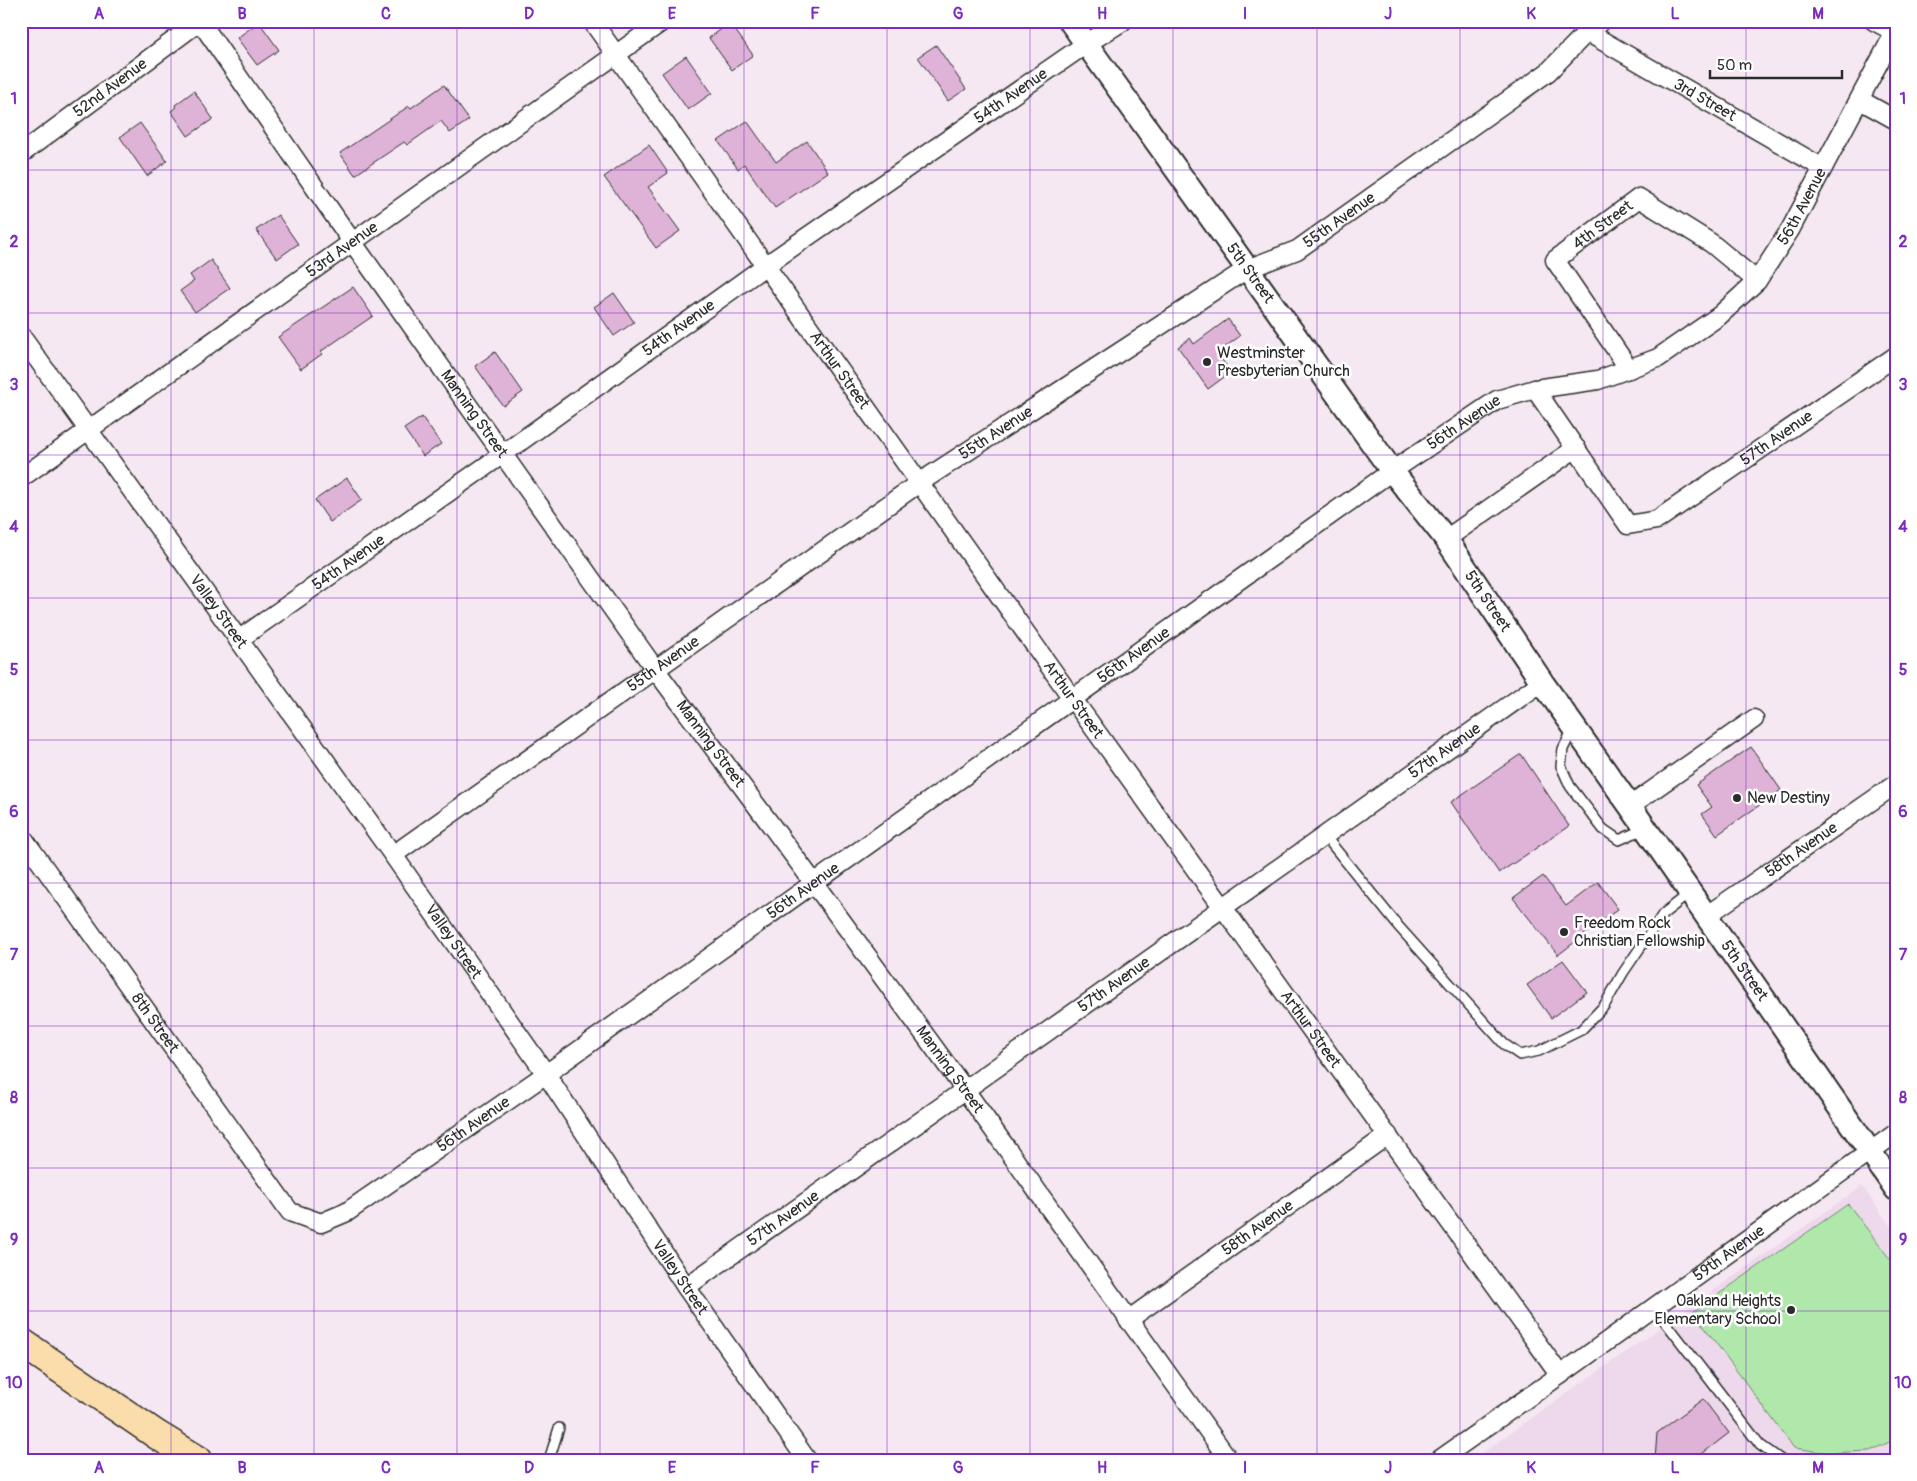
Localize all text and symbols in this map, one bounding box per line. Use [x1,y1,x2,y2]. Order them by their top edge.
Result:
text: A [94,4,105,24]
text: B [237,4,247,24]
text: C [381,4,391,24]
text: D [524,4,534,24]
text: E [668,4,677,24]
text: F [810,4,820,24]
text: G [953,4,964,24]
text: H [1097,4,1107,24]
text: I [1243,4,1247,24]
text: J [1384,4,1392,24]
text: K [1526,4,1536,24]
text: L [1670,4,1680,24]
text: M [1812,4,1824,24]
scale bar [1710,48,1842,80]
street label: 52nd Avenue [69,54,151,122]
text: 50 m [1717,56,1752,75]
street label: 54th Avenue [970,64,1051,128]
street label: 3rd Street [1670,74,1740,126]
text: 1 [11,89,17,109]
text: 1 [1900,89,1906,109]
street label: 56th Avenue [1773,165,1831,249]
street label: 55th Avenue [1299,188,1379,253]
street label: 4th Street [1569,196,1637,254]
street label: 53rd Avenue [302,217,382,282]
text: 2 [10,232,19,252]
text: 2 [1899,232,1908,252]
street label: 5th Street [1222,239,1279,308]
street label: 54th Avenue [638,295,719,361]
street label: Arthur Street [805,327,874,413]
place label: Westminster Presbyterian Church [1217,343,1350,381]
marker: Westminster Presbyterian Church [1201,356,1213,368]
street label: Manning Street [436,366,512,462]
text: 3 [10,375,19,395]
text: 3 [1899,375,1908,395]
street label: 56th Avenue [1423,390,1505,454]
street label: 55th Avenue [955,401,1037,464]
street label: 57th Avenue [1736,406,1817,470]
text: 4 [9,517,19,537]
text: 4 [1898,517,1908,537]
street label: 54th Avenue [308,530,389,595]
street label: 5th Street [1460,567,1516,636]
street label: Valley Street [185,571,252,653]
street label: 56th Avenue [1093,622,1174,688]
street label: 55th Avenue [623,631,703,696]
street label: Arthur Street [1039,657,1108,743]
text: 5 [10,660,19,680]
text: 5 [1899,660,1908,680]
street label: Manning Street [672,696,750,792]
street label: 57th Avenue [1405,718,1485,783]
place label: New Destiny [1747,788,1830,808]
marker: New Destiny [1731,792,1743,804]
text: 6 [9,802,19,822]
text: 6 [1898,802,1908,822]
street label: 58th Avenue [1761,818,1841,882]
street label: 56th Avenue [763,858,843,924]
street label: Valley Street [420,900,487,983]
place label: Freedom Rock Christian Fellowship [1574,913,1705,951]
marker: Freedom Rock Christian Fellowship [1558,926,1570,938]
street label: 5th Street [1716,936,1773,1005]
text: 7 [10,945,19,965]
text: 7 [1899,945,1908,965]
street label: 57th Avenue [1074,952,1154,1017]
street label: Arthur Street [1276,986,1346,1072]
street label: 8th Street [127,989,184,1057]
street label: Manning Street [911,1022,989,1117]
text: 8 [10,1088,18,1108]
text: 8 [1899,1088,1907,1108]
street label: 56th Avenue [433,1092,514,1157]
street label: 57th Avenue [743,1186,823,1251]
street label: 58th Avenue [1218,1195,1297,1260]
street label: 59th Avenue [1689,1221,1769,1286]
text: 9 [10,1230,18,1250]
text: 9 [1899,1230,1907,1250]
street label: Valley Street [648,1236,713,1319]
place label: Oakland Heights Elementary School [1655,1291,1781,1329]
marker: Oakland Heights Elementary School [1785,1304,1797,1316]
text: 10 [5,1373,23,1393]
text: 10 [1894,1373,1912,1393]
text: A [94,1458,105,1478]
text: B [237,1458,247,1478]
text: C [381,1458,391,1478]
text: D [524,1458,534,1478]
text: E [668,1458,677,1478]
text: F [810,1458,820,1478]
text: G [953,1458,964,1478]
text: H [1097,1458,1107,1478]
text: I [1243,1458,1247,1478]
text: J [1384,1458,1392,1478]
text: K [1526,1458,1536,1478]
text: L [1670,1458,1680,1478]
text: M [1812,1458,1824,1478]

